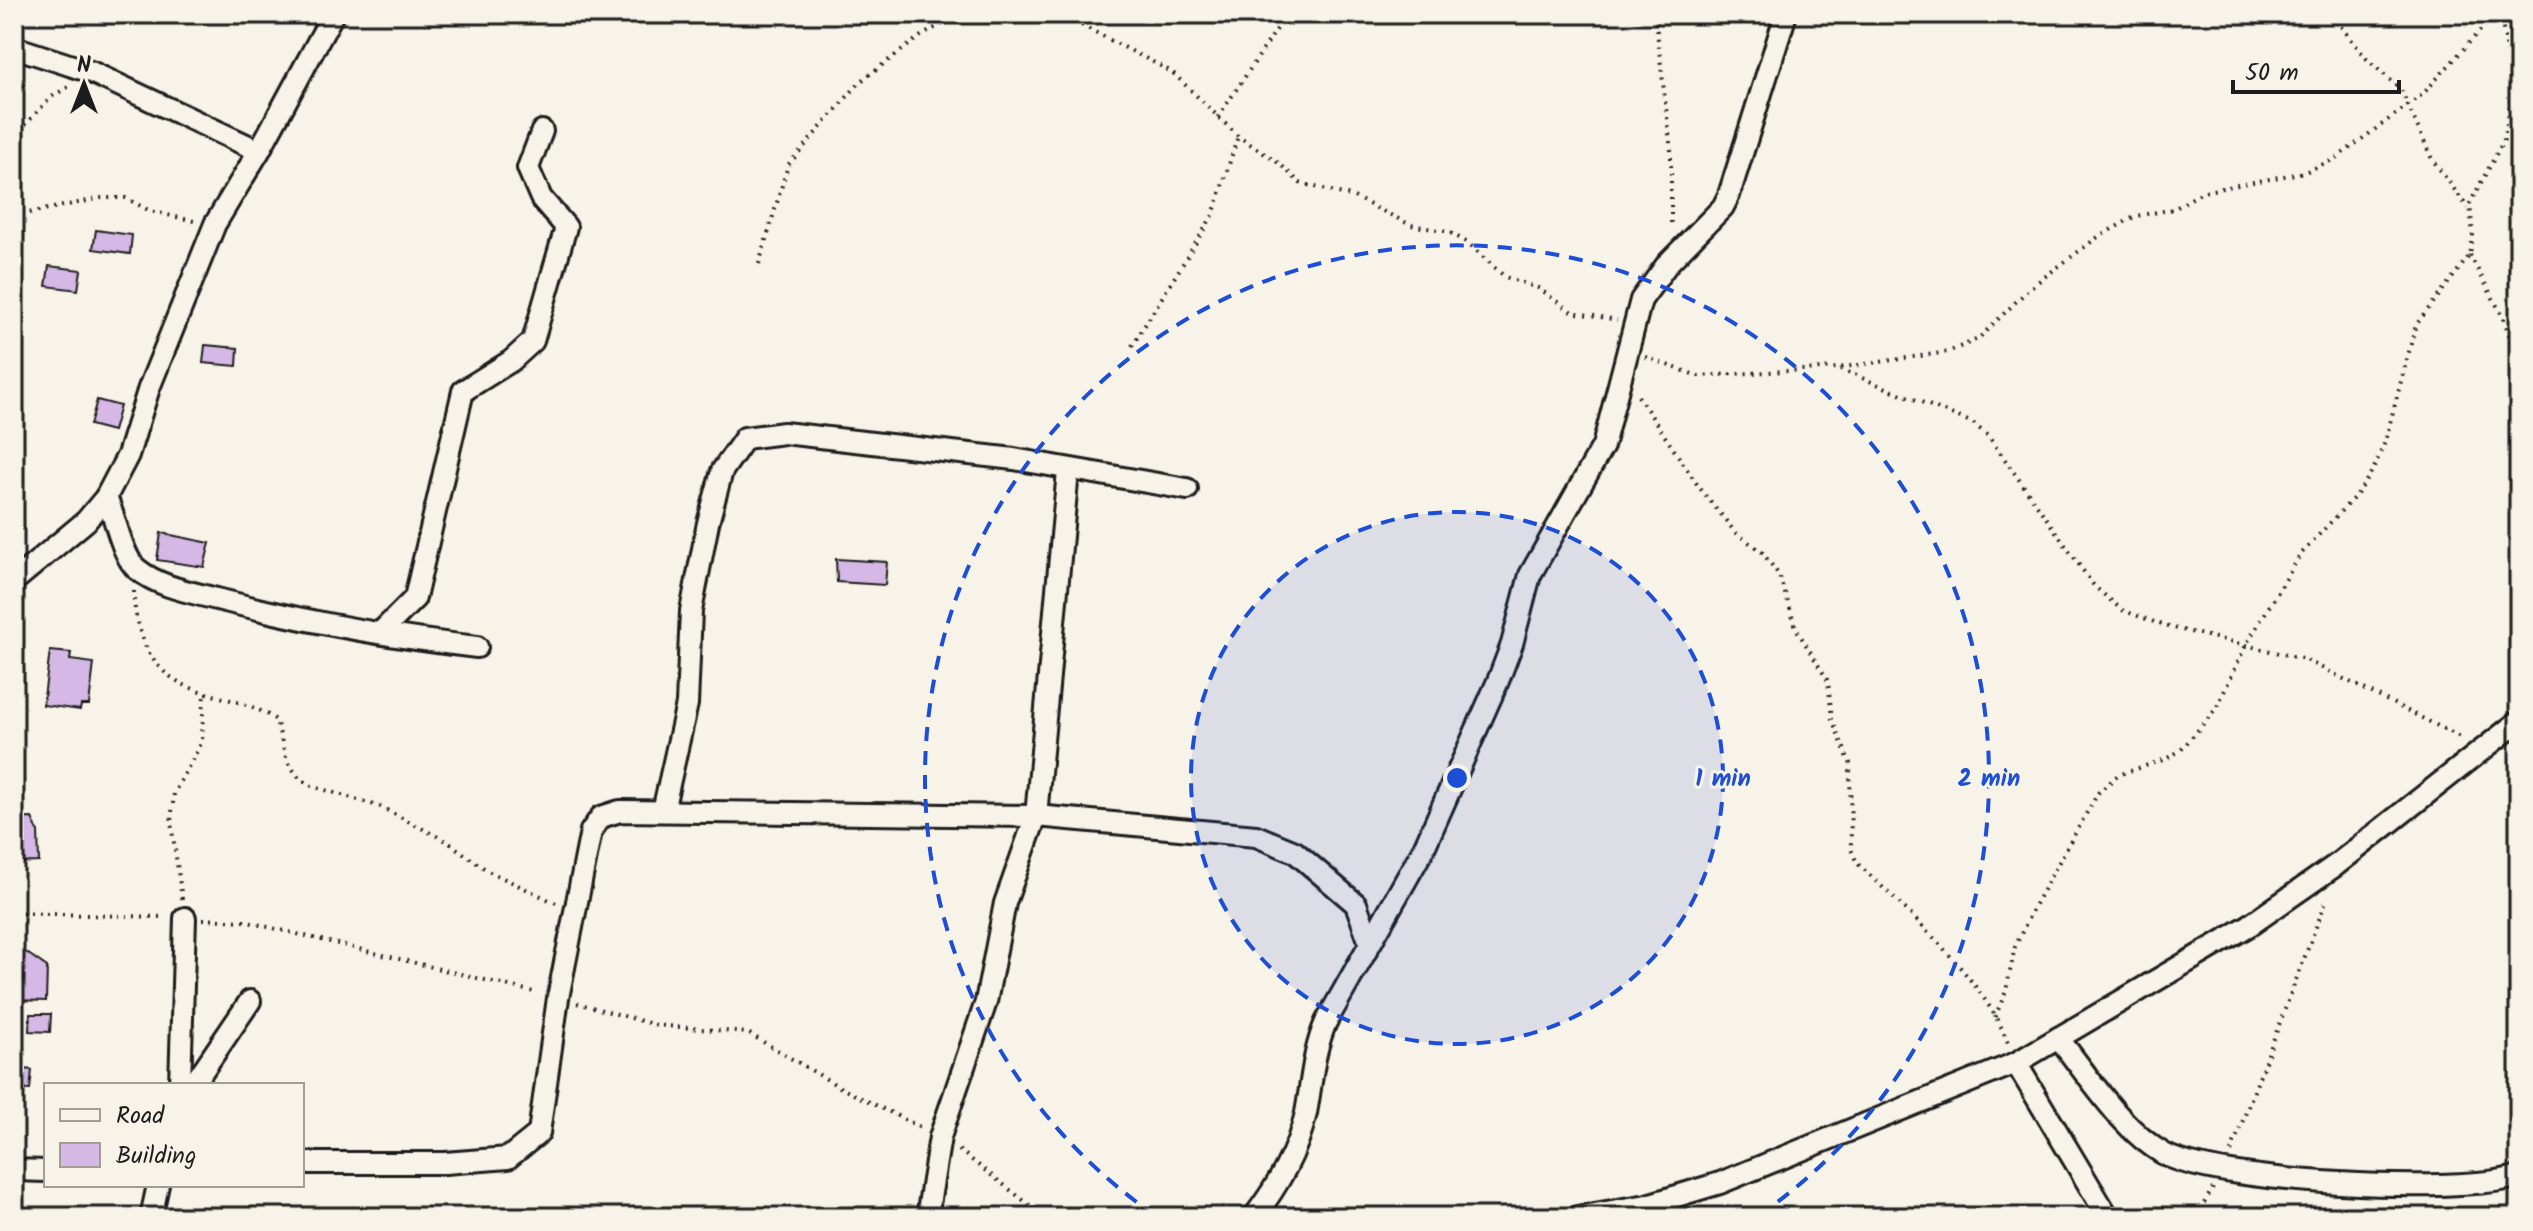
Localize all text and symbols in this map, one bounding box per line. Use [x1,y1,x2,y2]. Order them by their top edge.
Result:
north arrow [44,44,124,124]
scale bar [2233,44,2399,94]
text: N [77,49,91,84]
text: 50 m [2245,54,2299,93]
text: 1 min [1695,760,1751,799]
text: 2 min [1958,760,2020,799]
centre of rings [1443,764,1471,792]
legend [44,1083,304,1187]
text: Road [116,1097,165,1136]
text: Building [116,1137,196,1176]

